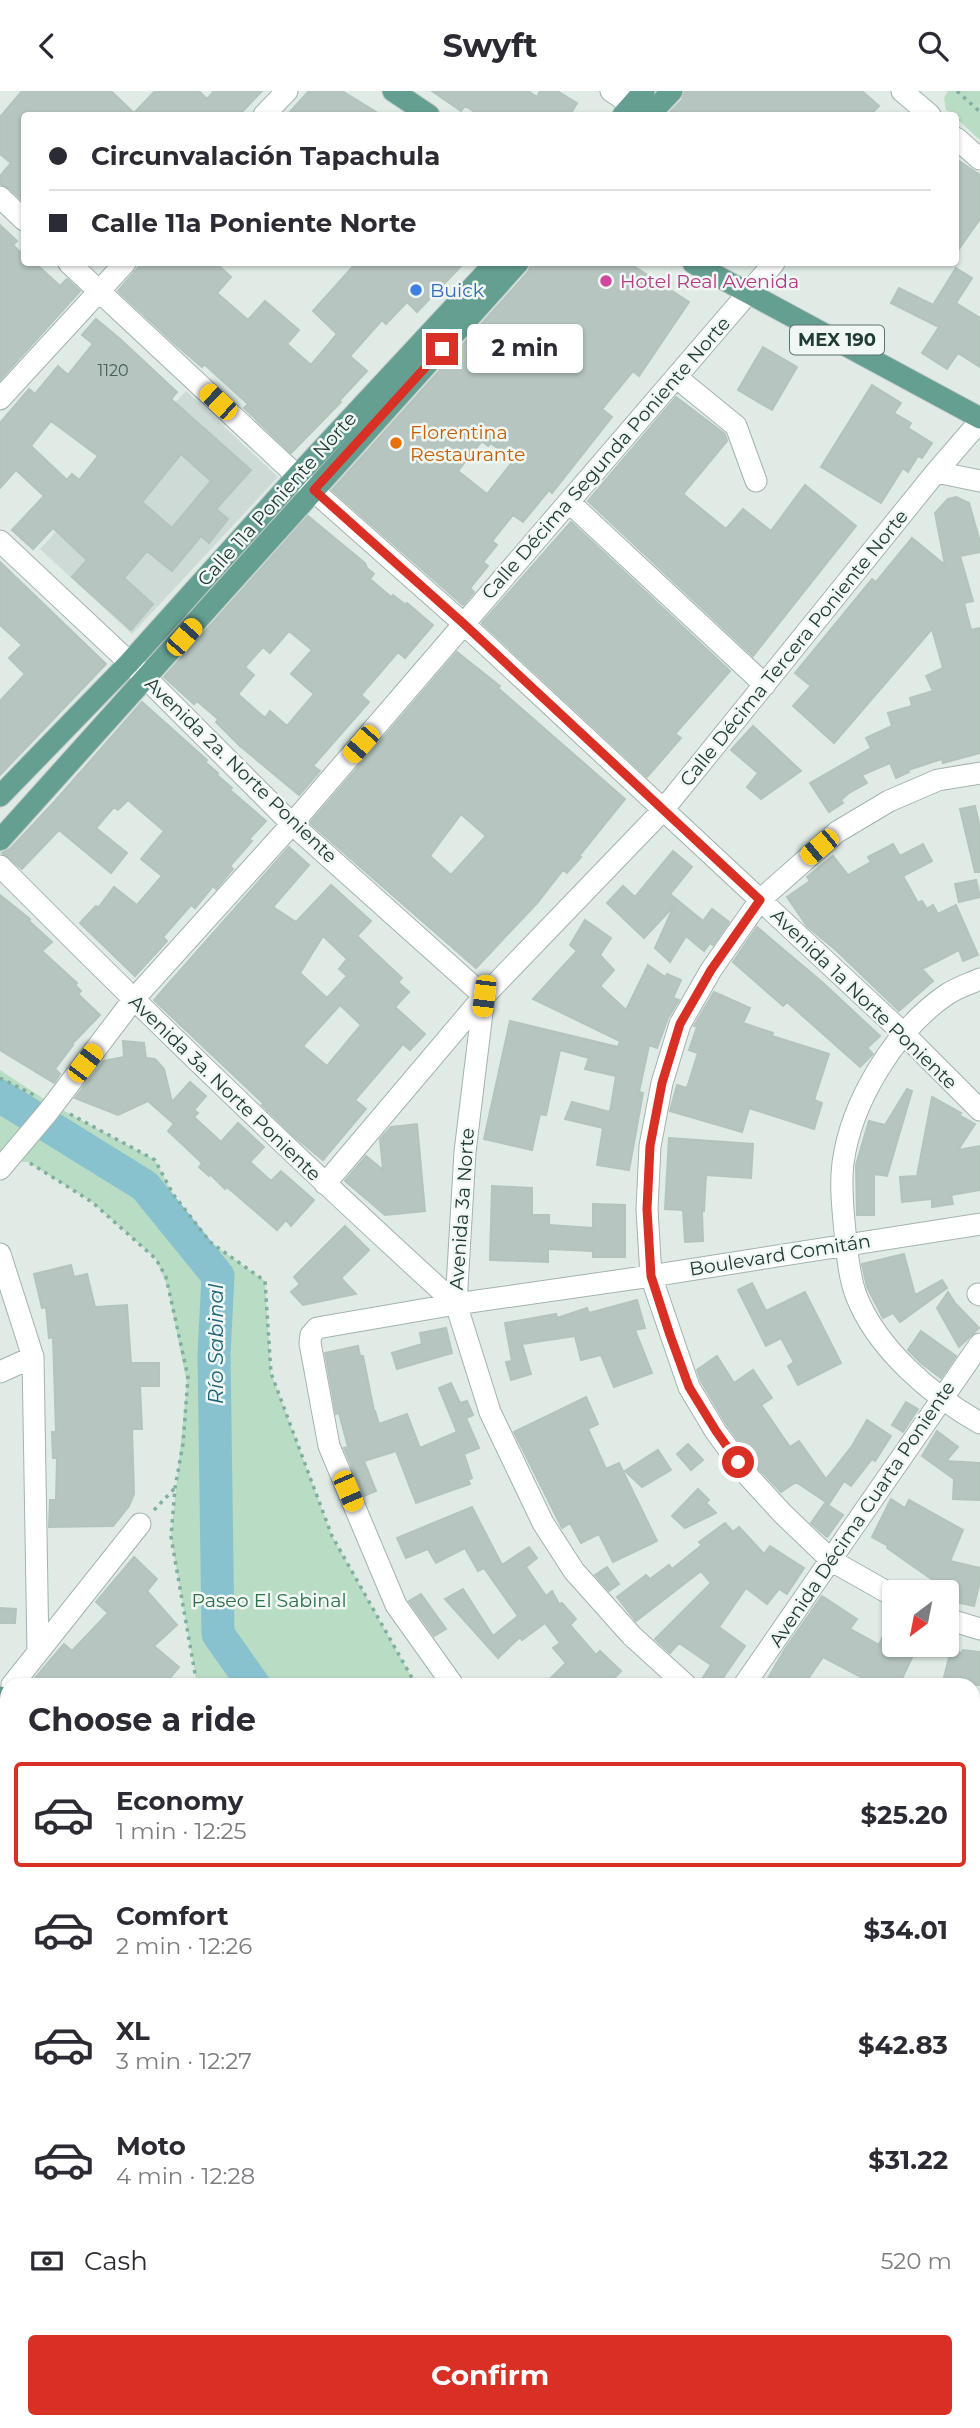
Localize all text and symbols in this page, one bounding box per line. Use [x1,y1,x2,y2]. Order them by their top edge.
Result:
text: Swyft [442,26,538,65]
icon: back [28,27,66,65]
icon: search [914,27,952,65]
text: Circunvalación Tapachula [91,140,440,172]
text: Calle 11a Poniente Norte [91,207,416,239]
place label: Hotel Real Avenida [620,270,799,293]
marker: Hotel Real Avenida [598,273,614,289]
place label: Buick [430,279,485,302]
marker: Buick [408,282,424,298]
street label: Calle Décima Segunda Poniente Norte [477,312,735,604]
callout: 2 min [466,324,582,373]
road number: MEX 190 [790,325,884,355]
route end [426,333,458,365]
text: 2 min [491,334,559,362]
house number: 1120 [97,361,129,380]
car [196,380,241,424]
street label: Calle 11a Poniente Norte [193,407,361,591]
place label: Florentina Restaurante [410,421,526,466]
marker: Florentina Restaurante [388,435,404,451]
street label: Calle Décima Tercera Poniente Norte [675,505,913,791]
car [163,614,206,660]
street label: Avenida 2a. Norte Poniente [140,672,342,868]
car [340,721,383,767]
car [797,825,842,869]
street label: Avenida 1a Norte Poniente [766,904,962,1094]
car [472,974,497,1018]
street label: Avenida 3a. Norte Poniente [124,990,326,1186]
car [64,1040,107,1086]
street label: Avenida 3a Norte [445,1127,479,1291]
street label: Boulevard Comitán [688,1229,872,1281]
water label: Río Sabinal [203,1283,228,1404]
street label: Avenida Décima Cuarta Poniente [764,1377,960,1651]
route start [722,1446,754,1478]
car [331,1468,366,1514]
north arrow [882,1580,959,1657]
map controls [882,1580,959,1657]
park label: Paseo El Sabinal [191,1589,347,1612]
text: Choose a ride [28,1700,256,1739]
icon: car [32,1783,95,1846]
text: Economy [116,1785,243,1817]
text: $25.20 [861,1799,948,1831]
text: 1 min · 12:25 [116,1817,247,1845]
icon: car [32,1898,95,1961]
text: Comfort [116,1900,228,1932]
text: $34.01 [863,1914,948,1946]
text: 2 min · 12:26 [116,1932,252,1960]
icon: car [32,2013,95,2076]
text: XL [116,2015,150,2047]
text: $42.83 [858,2029,948,2061]
text: 3 min · 12:27 [116,2047,252,2075]
icon: car [32,2128,95,2191]
text: Moto [116,2130,186,2162]
text: $31.22 [868,2144,948,2176]
text: 4 min · 12:28 [116,2162,255,2190]
icon: cash [28,2242,66,2280]
text: Cash [84,2245,148,2277]
text: 520 m [880,2247,952,2275]
button: Confirm [28,2335,952,2415]

